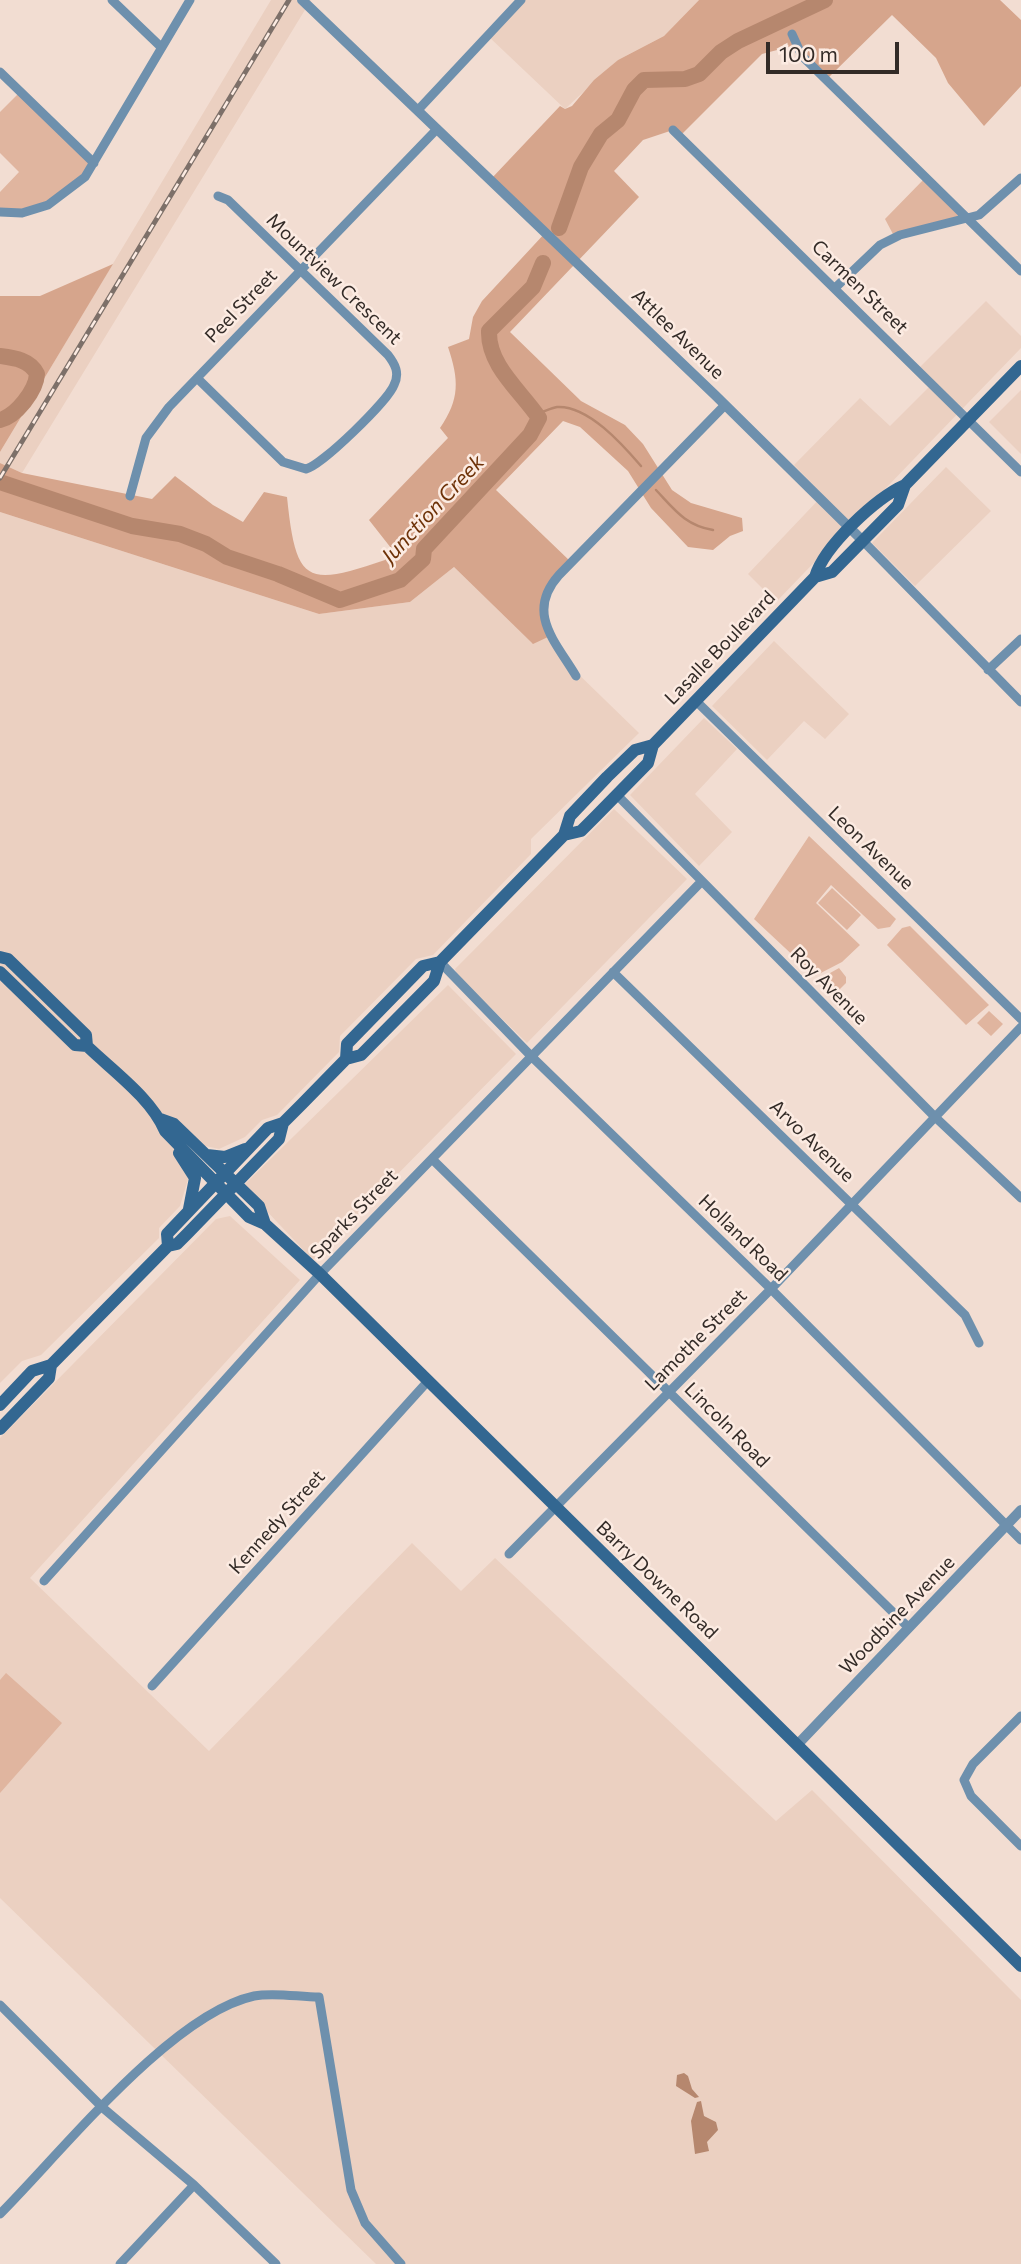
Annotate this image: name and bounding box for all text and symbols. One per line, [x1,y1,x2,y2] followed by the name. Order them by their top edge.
[769,28,902,72] scale bar
[779,41,838,66] text: 100 m
[262,209,406,349] street label: Mountview Crescent
[807,235,913,339] street label: Carmen Street
[200,264,282,348] street label: Peel Street
[627,284,729,384] street label: Attlee Avenue
[376,450,490,568] water label: Junction Creek
[660,586,780,710] street label: Lasalle Boulevard
[823,802,919,894] street label: Leon Avenue
[786,943,872,1029] street label: Roy Avenue
[765,1095,859,1187] street label: Arvo Avenue
[305,1164,403,1264] street label: Sparks Street
[694,1190,792,1286] street label: Holland Road
[640,1284,752,1396] street label: Lamothe Street
[680,1378,774,1472] street label: Lincoln Road
[224,1465,330,1579] street label: Kennedy Street
[592,1516,722,1644] street label: Barry Downe Road
[835,1551,959,1679] street label: Woodbine Avenue

